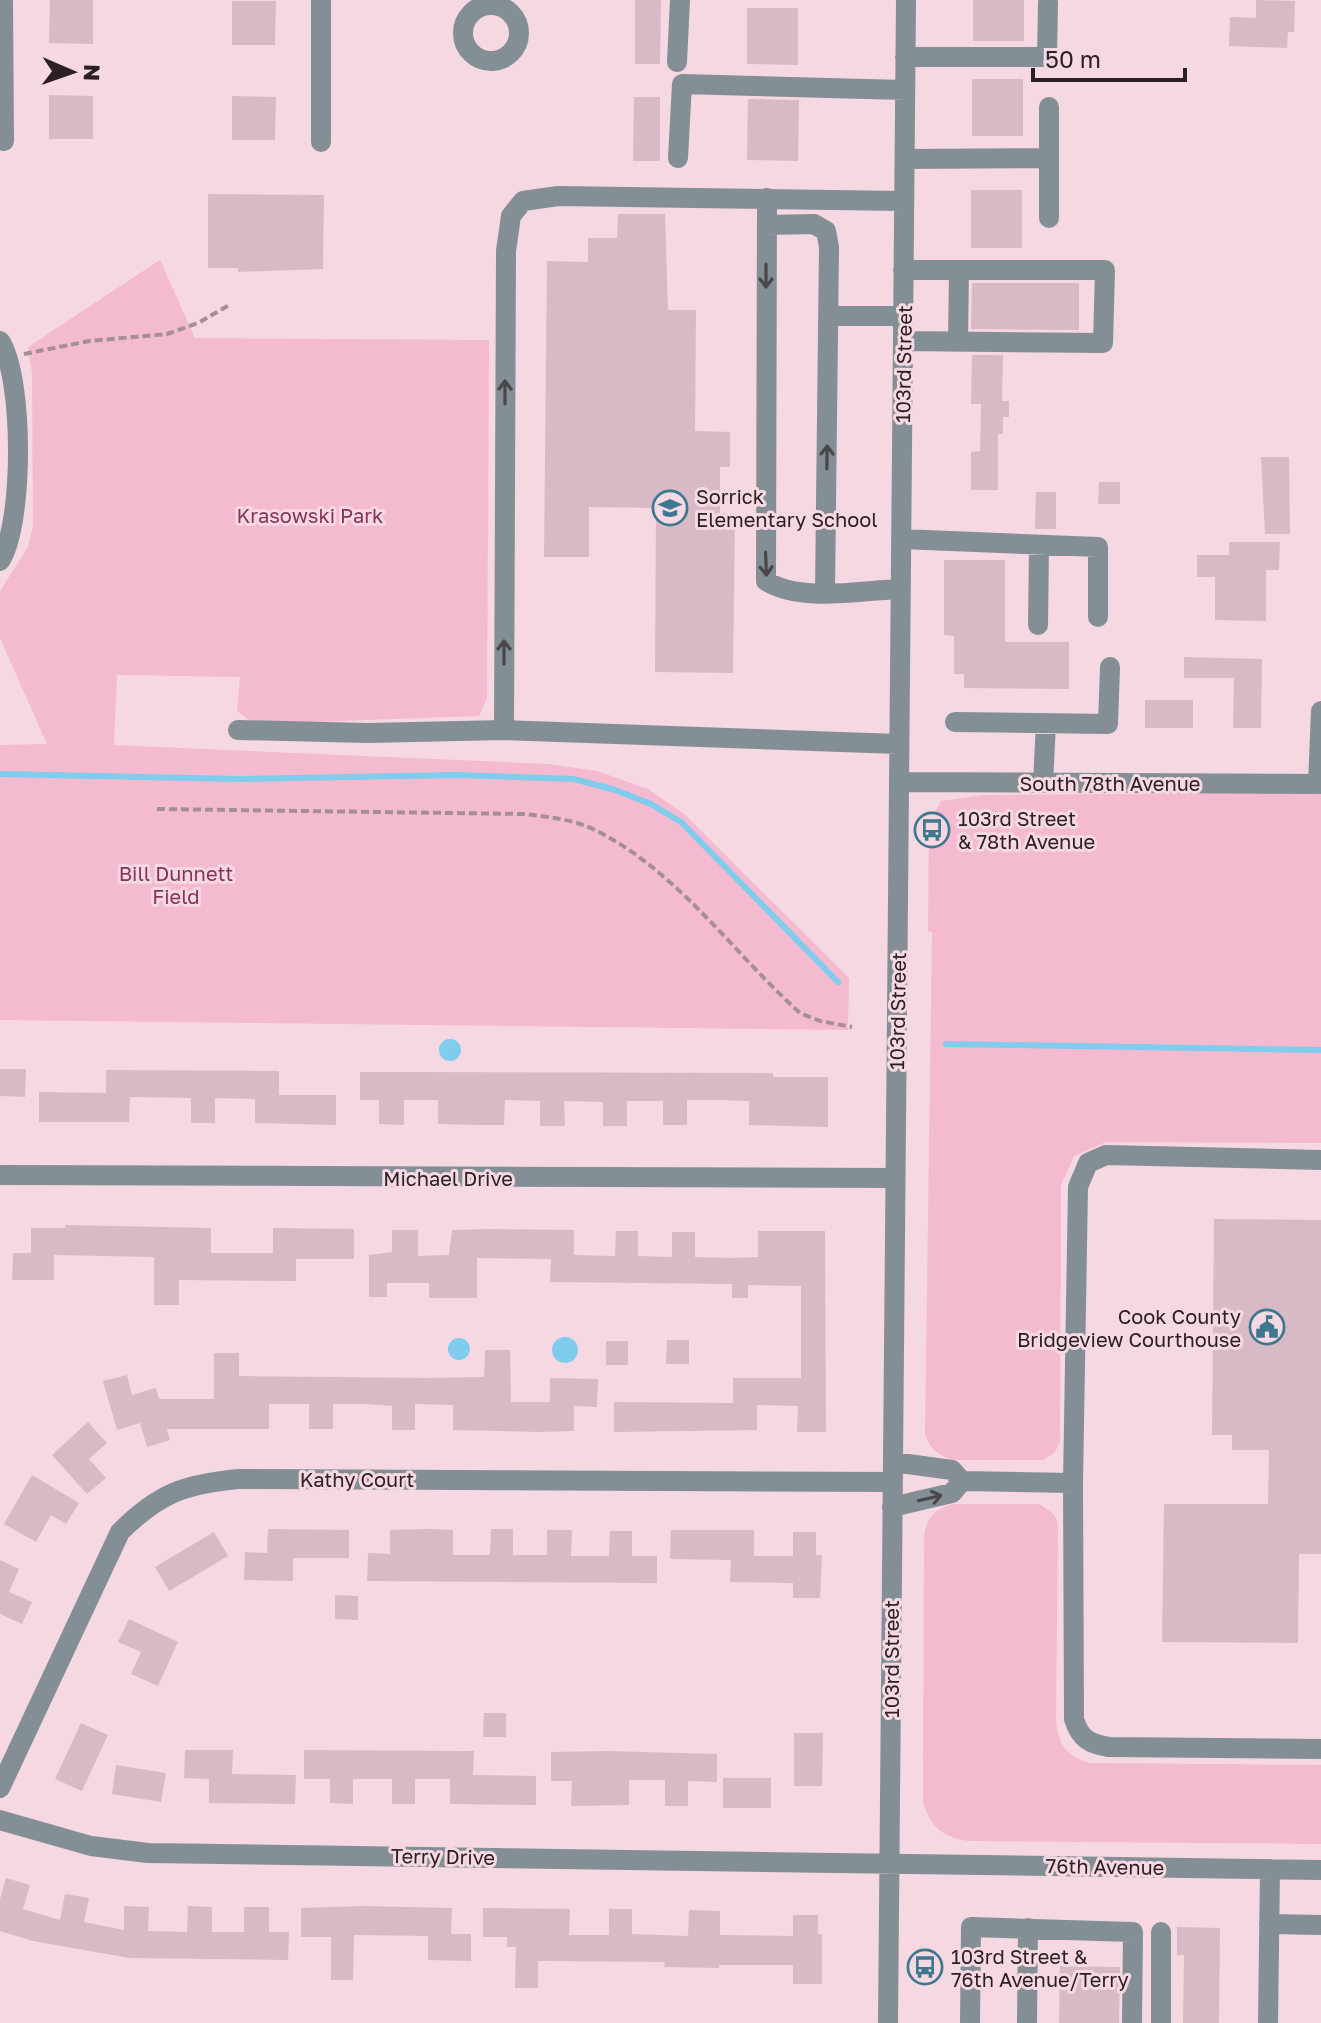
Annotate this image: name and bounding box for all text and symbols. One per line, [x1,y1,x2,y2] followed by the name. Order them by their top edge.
[32,32,112,112] north arrow
[1033,32,1185,82] scale bar
[1045,44,1101,73] text: 50 m
[79,64,106,82] text: N
[759,262,774,289] one-way arrow
[890,305,916,423] street label: 103rd Street
[497,379,513,406] one-way arrow
[819,444,835,471] one-way arrow
[696,484,878,531] place label: Sorrick Elementary School
[651,489,689,527] school or university icon: Sorrick Elementary School
[237,503,383,527] park label: Krasowski Park
[758,550,773,577] one-way arrow
[497,639,512,666] one-way arrow
[1020,771,1200,795] street label: South 78th Avenue
[958,806,1095,853] place label: 103rd Street & 78th Avenue
[913,811,951,849] bus stop icon: 103rd Street & 78th Avenue
[119,861,233,908] park label: Bill Dunnett Field
[884,952,910,1070] street label: 103rd Street
[383,1166,513,1190] street label: Michael Drive
[1017,1304,1241,1351] place label: Cook County Bridgeview Courthouse
[1248,1308,1286,1346] public building icon: Cook County Bridgeview Courthouse
[300,1467,414,1491] street label: Kathy Court
[917,1490,942,1505] one-way arrow
[879,1600,903,1718] street label: 103rd Street
[391,1843,495,1869] street label: Terry Drive
[1045,1853,1165,1879] street label: 76th Avenue
[951,1944,1129,1991] place label: 103rd Street & 76th Avenue/Terry
[906,1948,944,1986] bus stop icon: 103rd Street & 76th Avenue/Terry

